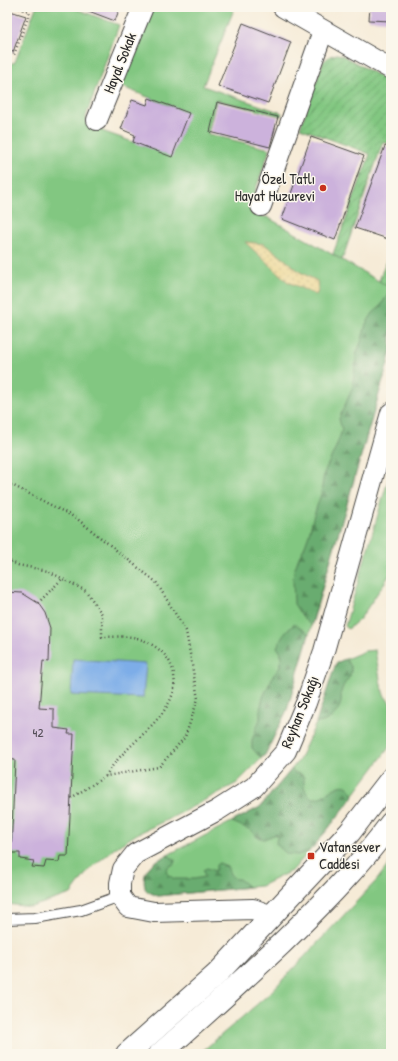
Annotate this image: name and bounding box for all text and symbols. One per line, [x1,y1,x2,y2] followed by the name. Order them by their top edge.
[98,29,141,96] street label: Hayal Sokak
[235,168,315,206] place label: Özel Tatlı Hayat Huzurevi
[318,183,328,193] marker: Özel Tatlı Hayat Huzurevi
[275,672,324,751] street label: Reyhan Sokağı
[33,723,43,741] house number: 42
[319,836,381,874] place label: Vatansever Caddesi
[306,851,316,861] marker: Vatansever Caddesi

